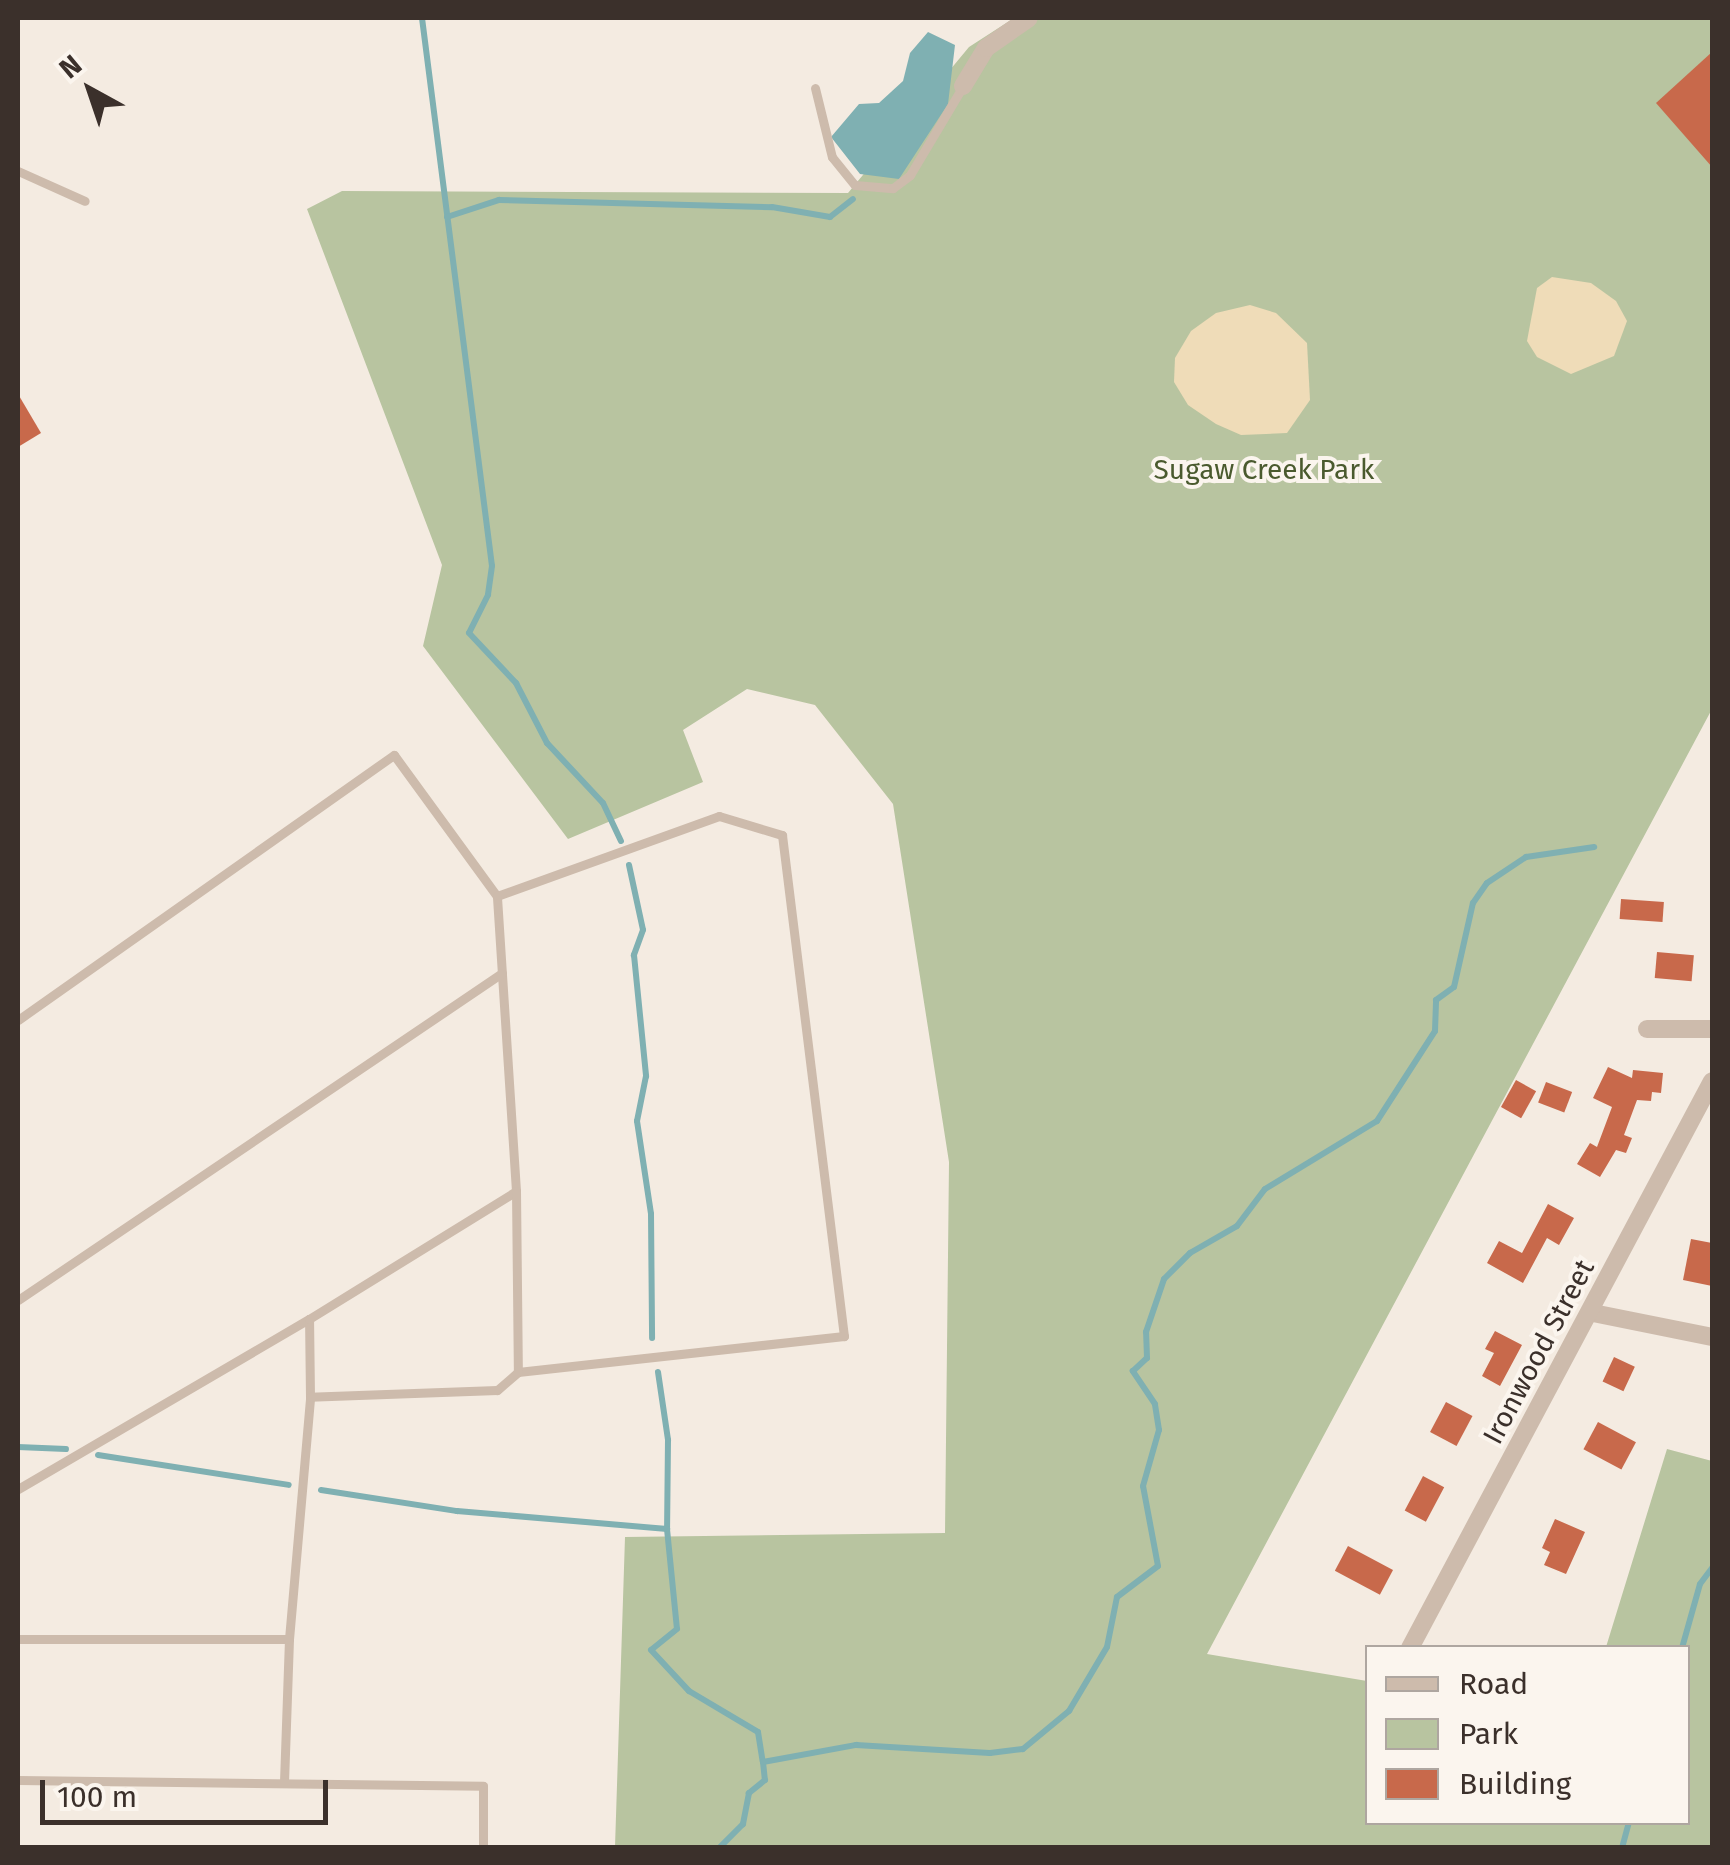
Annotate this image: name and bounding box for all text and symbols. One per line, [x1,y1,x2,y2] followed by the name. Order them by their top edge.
[40,40,140,140] north arrow
[53,48,88,85] text: N
[1154,453,1374,487] park label: Sugaw Creek Park
[1476,1254,1602,1450] street label: Ironwood Street
[1365,1645,1690,1825] legend
[1459,1666,1528,1702] text: Road
[1459,1716,1518,1752] text: Park
[45,1760,332,1822] scale bar
[1459,1766,1571,1802] text: Building
[57,1779,137,1815] text: 100 m

